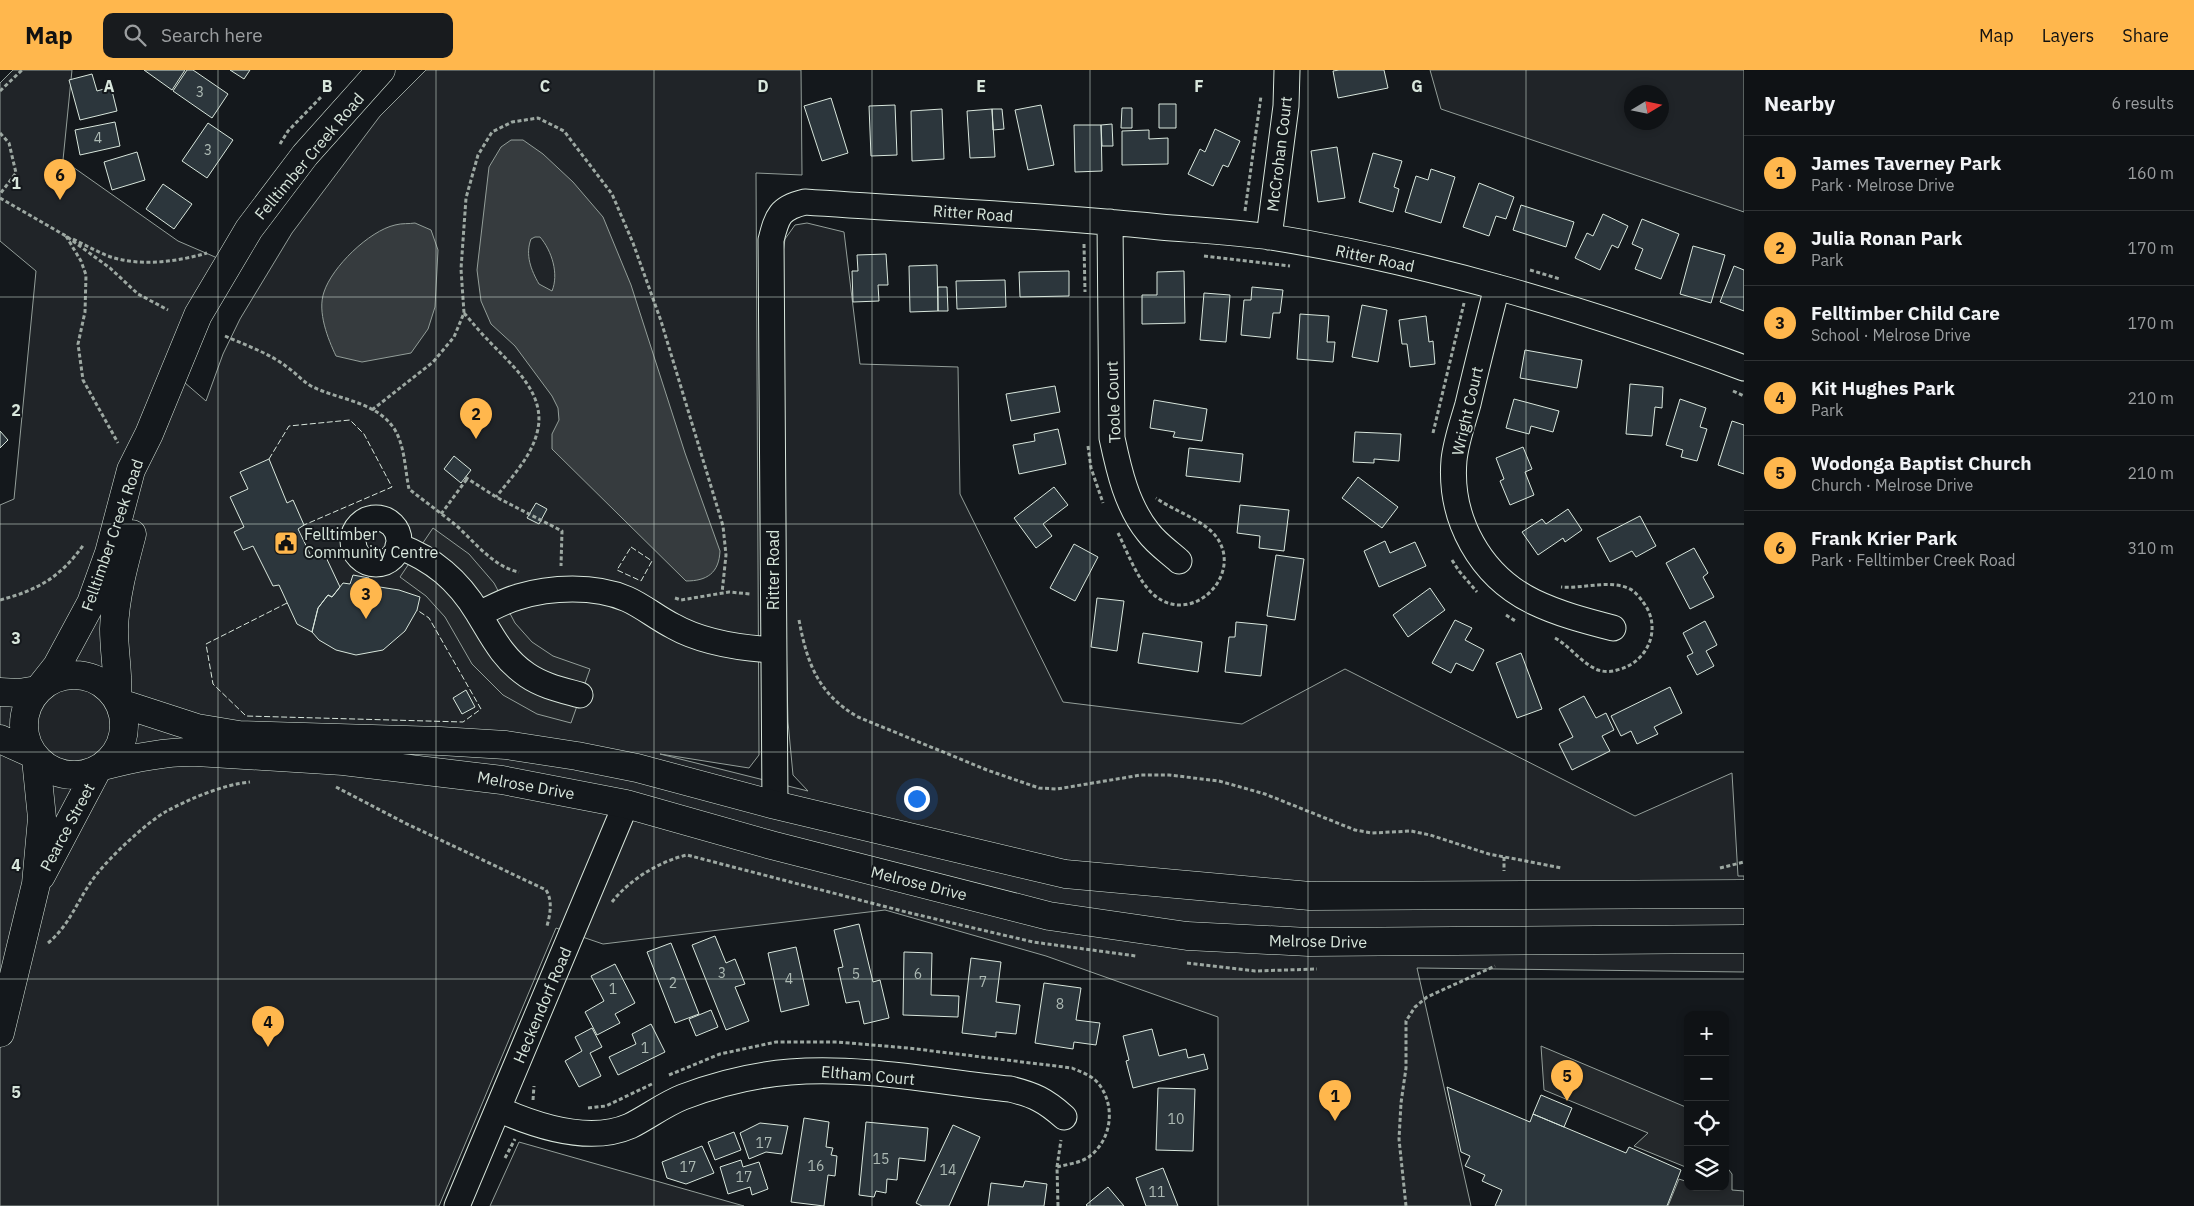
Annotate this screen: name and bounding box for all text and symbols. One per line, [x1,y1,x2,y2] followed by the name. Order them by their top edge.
[103,13,453,58] search box
[25,19,73,51] text: Map
[121,21,149,49] icon: search
[161,23,263,47] text: Search here
[1979,24,2014,47] text: Map
[2042,24,2094,47] text: Layers
[2122,24,2169,47] text: Share
[104,76,115,96] text: A
[322,76,333,96] text: B
[540,76,550,96] text: C
[757,76,769,96] text: D
[976,76,986,96] text: E
[1194,76,1204,96] text: F
[1411,76,1423,96] text: G
[196,83,204,101] house number: 3
[1624,85,1669,130] north arrow
[250,88,368,224] street label: Felltimber Creek Road
[1764,89,1835,117] text: Nearby
[2111,93,2174,113] text: 6 results
[1262,95,1296,213] street label: McCrohan Court
[94,129,102,147] house number: 4
[204,141,212,159] house number: 3
[1811,151,2001,175] text: James Taverney Park
[44,159,76,200] pin: 6
[1775,163,1785,183] text: 1
[2127,163,2174,183] text: 160 m
[11,173,21,193] text: 1
[1811,175,1955,195] text: Park · Melrose Drive
[932,200,1014,226] street label: Ritter Road
[1811,226,1962,250] text: Julia Ronan Park
[1775,238,1785,258] text: 2
[2127,238,2174,258] text: 170 m
[1334,240,1416,276] street label: Ritter Road
[1811,250,1843,270] text: Park
[1811,301,2000,325] text: Felltimber Child Care
[1775,313,1785,333] text: 3
[2127,313,2174,333] text: 170 m
[1811,325,1971,345] text: School · Melrose Drive
[1102,360,1124,444] street label: Toole Court
[1447,365,1487,457] street label: Wright Court
[1811,376,1955,400] text: Kit Hughes Park
[1775,388,1785,408] text: 4
[2127,388,2174,408] text: 210 m
[460,398,492,439] pin: 2
[11,400,21,420] text: 2
[1811,400,1843,420] text: Park
[1811,451,2032,475] text: Wodonga Baptist Church
[77,456,147,614] street label: Felltimber Creek Road
[1775,463,1785,483] text: 5
[2127,463,2174,483] text: 210 m
[1811,475,1973,495] text: Church · Melrose Drive
[304,524,439,562] place label: Felltimber Community Centre
[1811,526,1957,550] text: Frank Krier Park
[273,530,299,556] public building icon: Felltimber Community Centre
[763,530,783,610] street label: Ritter Road
[1775,538,1785,558] text: 6
[2127,538,2174,558] text: 310 m
[1811,550,2016,570] text: Park · Felltimber Creek Road
[350,578,382,619] pin: 3
[11,628,21,648] text: 3
[476,767,576,803] street label: Melrose Drive
[35,780,99,874] street label: Pearce Street
[904,786,930,812] your location
[11,855,21,875] text: 4
[869,861,969,905] street label: Melrose Drive
[1269,930,1368,952] street label: Melrose Drive
[509,944,575,1066] street label: Heckendorf Road
[718,964,726,982] house number: 3
[852,965,860,983] house number: 5
[914,965,922,983] house number: 6
[785,970,793,988] house number: 4
[979,973,987,991] house number: 7
[669,974,677,992] house number: 2
[609,980,617,998] house number: 1
[1056,995,1064,1013] house number: 8
[252,1006,284,1047] pin: 4
[1684,1011,1729,1191] map controls
[1684,1011,1729,1056] button: +
[641,1039,649,1057] house number: 1
[1684,1056,1729,1101] button: −
[1551,1060,1583,1101] pin: 5
[820,1061,916,1089] street label: Eltham Court
[1319,1080,1351,1121] pin: 1
[11,1082,21,1102] text: 5
[1684,1101,1729,1146] button: locate
[1168,1110,1184,1128] house number: 10
[756,1134,772,1152] house number: 17
[1684,1146,1729,1191] button: layers
[873,1150,889,1168] house number: 15
[808,1157,824,1175] house number: 16
[680,1158,696,1176] house number: 17
[940,1161,956,1179] house number: 14
[736,1168,752,1186] house number: 17
[1149,1183,1165,1201] house number: 11

